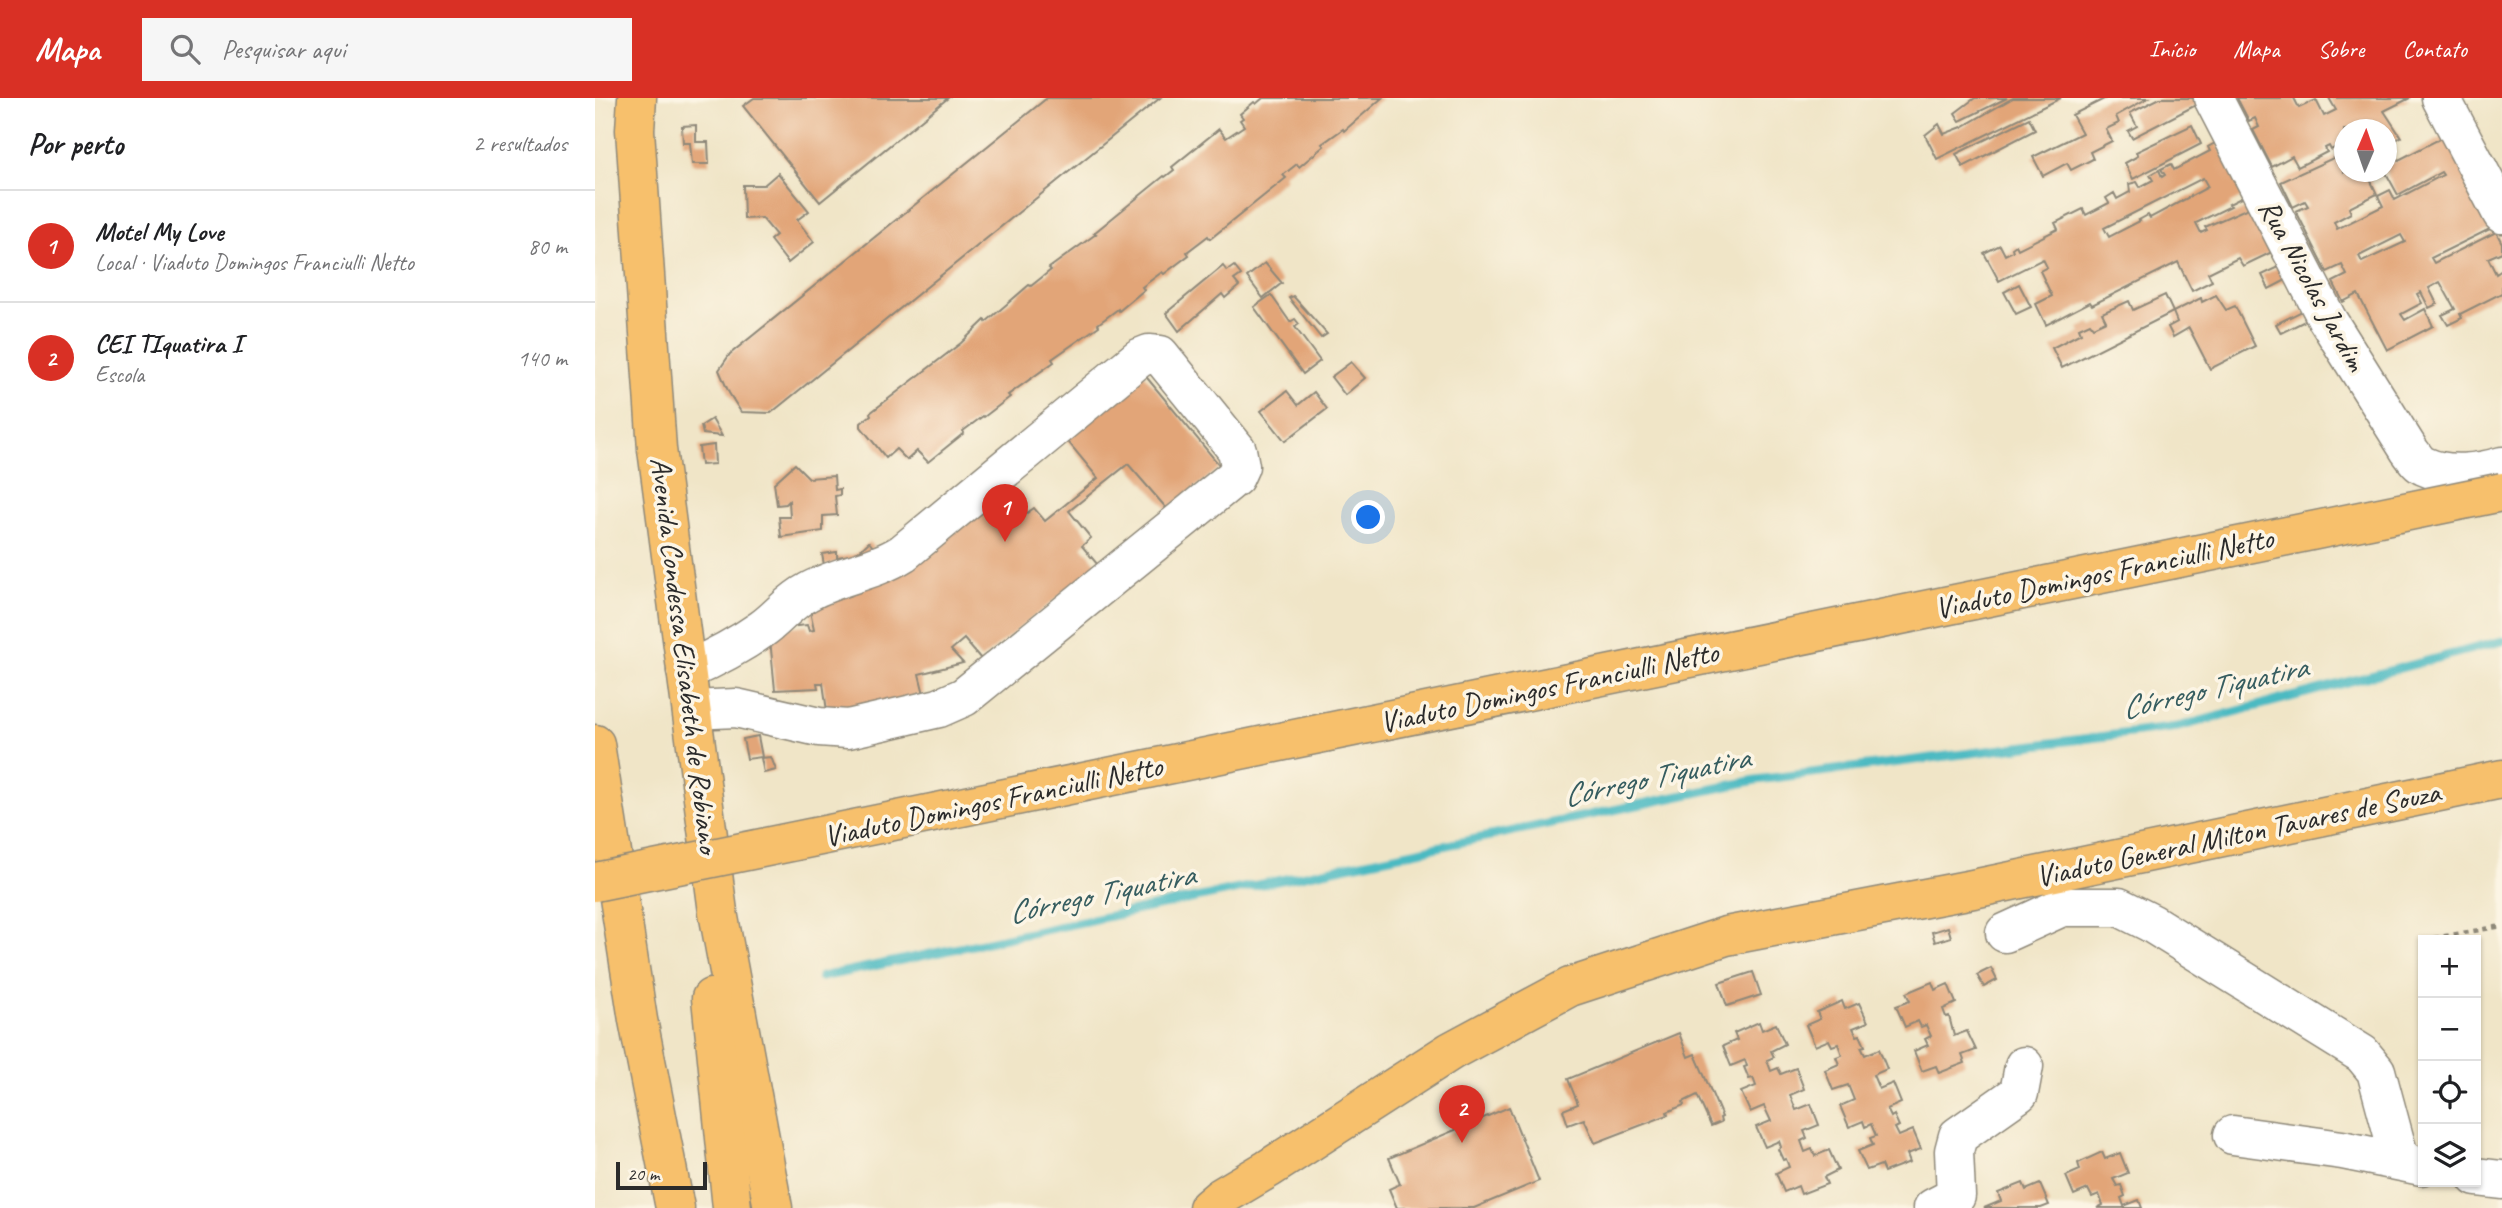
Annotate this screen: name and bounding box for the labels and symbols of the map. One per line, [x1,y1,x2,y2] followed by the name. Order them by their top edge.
[2334,119,2397,182] north arrow
[2250,192,2376,379] street label: Rua Nicolas Jardim
[642,455,729,858] street label: Avenida Condessa Elisabeth de Robiano
[982,484,1028,542] pin: 1
[1351,500,1385,534] your location
[1932,518,2278,627] street label: Viaduto Domingos Franciulli Netto
[1377,632,1723,741] street label: Viaduto Domingos Franciulli Netto
[2117,646,2314,729] water label: Córrego Tiquatira
[1559,736,1756,816] water label: Córrego Tiquatira
[821,746,1167,855] street label: Viaduto Domingos Franciulli Netto
[2033,772,2445,895] street label: Viaduto General Milton Tavares de Souza
[1004,853,1201,933] water label: Córrego Tiquatira
[1439,1085,1485,1143] pin: 2
[616,1159,707,1191] scale bar

